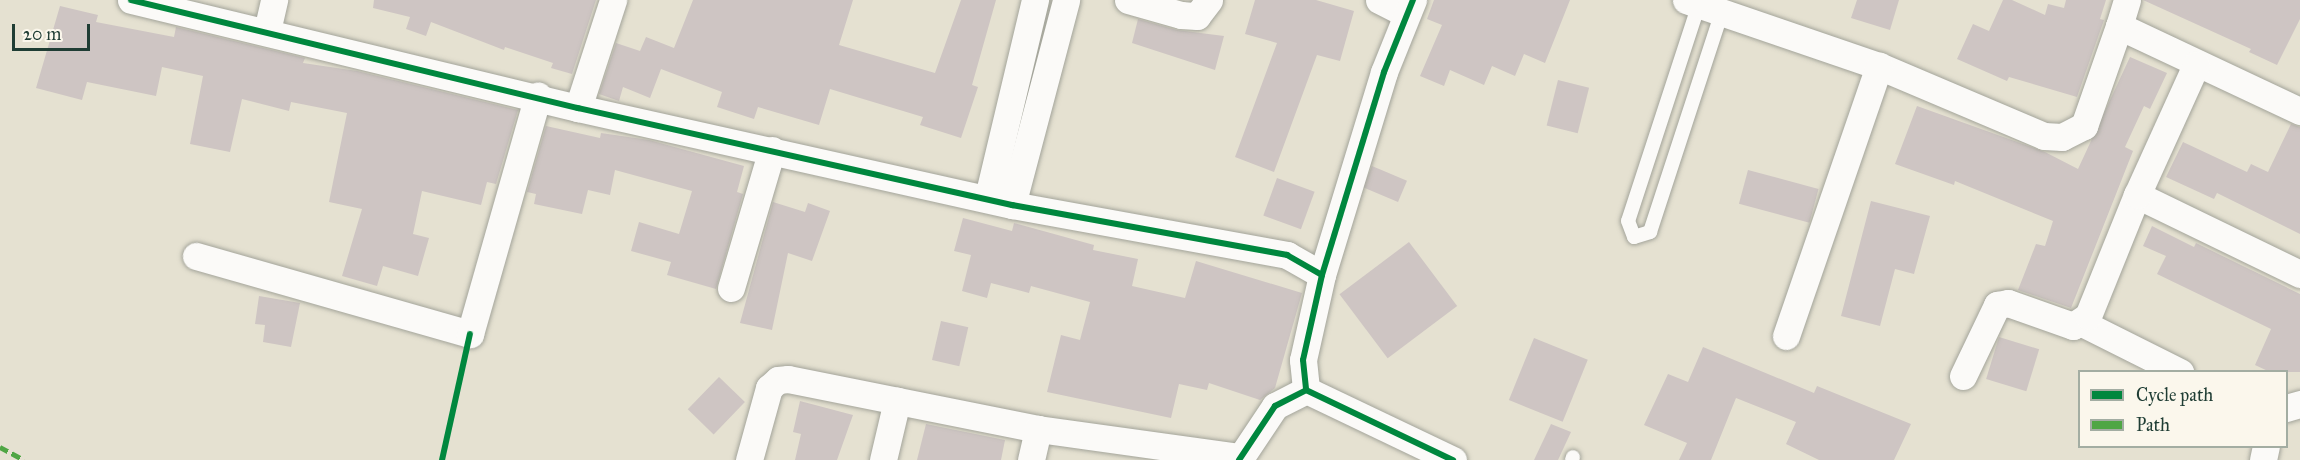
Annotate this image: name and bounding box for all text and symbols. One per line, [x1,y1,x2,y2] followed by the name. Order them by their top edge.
[15,12,93,50] scale bar
[23,23,61,45] text: 20 m
[2078,370,2288,448] legend
[2136,384,2213,406] text: Cycle path
[2136,414,2170,436] text: Path

